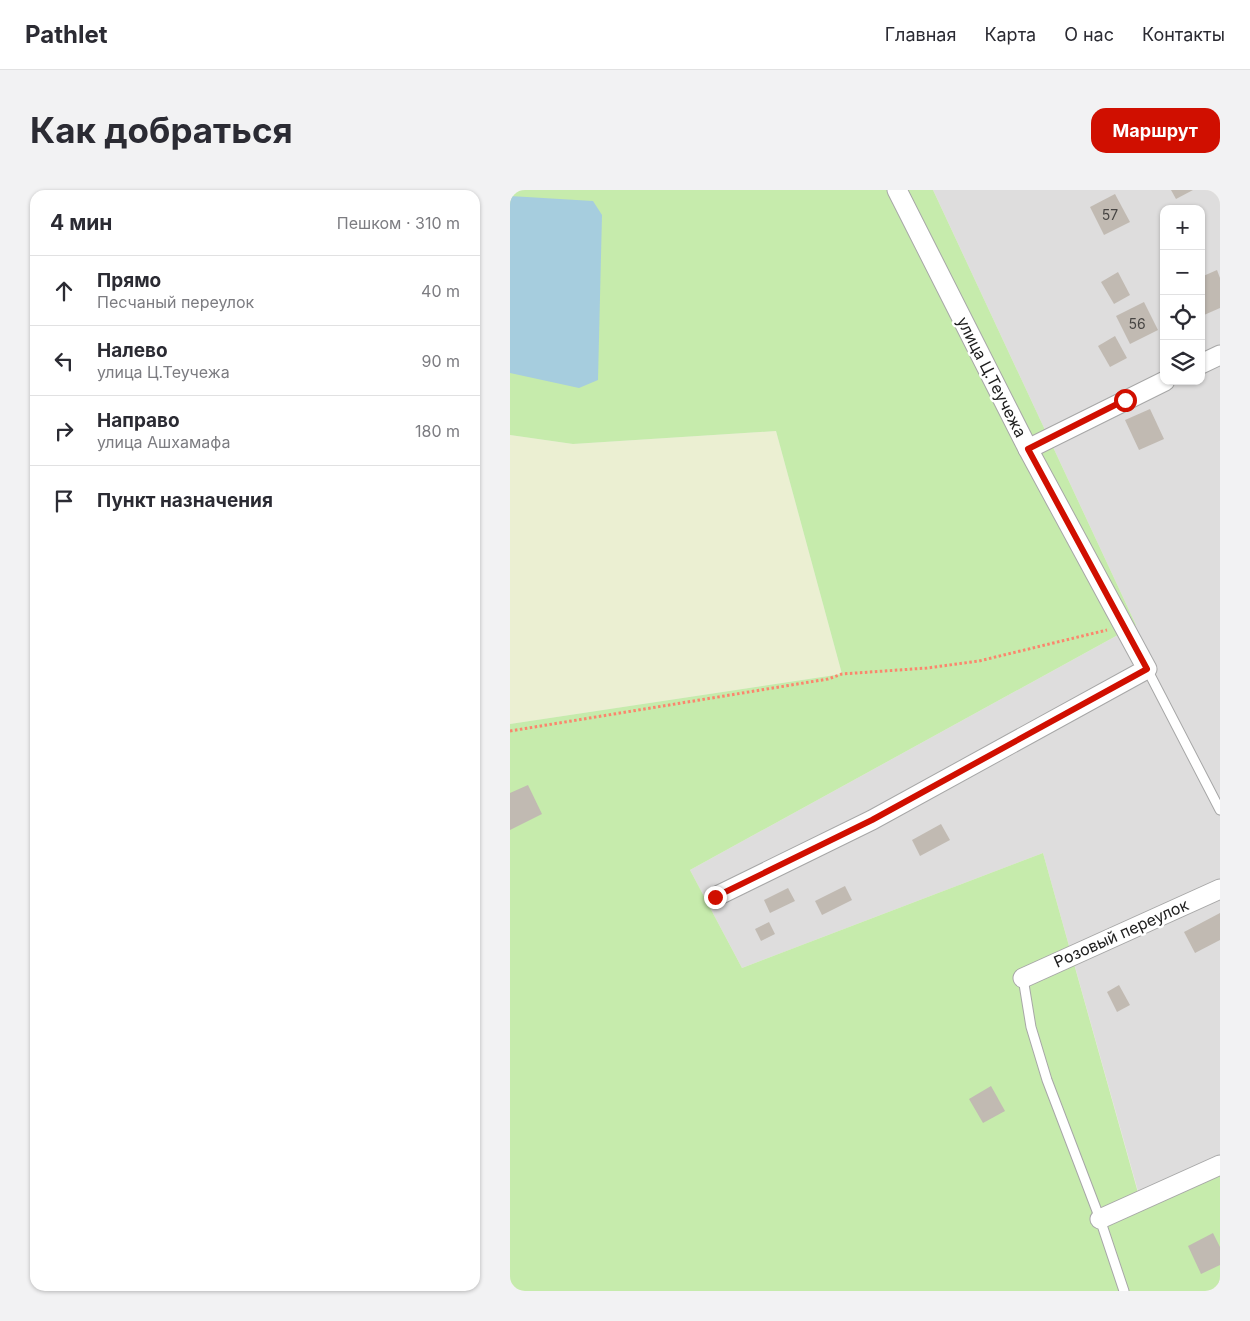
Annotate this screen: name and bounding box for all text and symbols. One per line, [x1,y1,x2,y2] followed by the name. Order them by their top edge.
[25,20,108,49] text: Pathlet
[885,24,956,45] text: Главная
[984,24,1036,45] text: Карта
[1064,24,1114,45] text: О нас
[1142,24,1225,45] text: Контакты
[1091,108,1220,153] button: Маршрут
[30,109,293,151] text: Как добраться
[1160,205,1205,385] map controls
[1160,205,1205,250] button: +
[1102,206,1118,223] house number: 57
[50,210,112,235] text: 4 мин
[337,213,460,233] text: Пешком · 310 m
[1160,250,1205,295] button: −
[97,269,161,292] text: Прямо
[50,277,78,305] icon: ahead
[421,281,460,301] text: 40 m
[97,292,254,312] text: Песчаный переулок
[1160,295,1205,340] button: locate
[953,313,1031,441] street label: улица Ц.Теучежа
[1128,315,1146,332] house number: 56
[97,339,168,362] text: Налево
[1160,340,1205,385] button: layers
[50,347,78,375] icon: left
[421,351,460,371] text: 90 m
[97,362,230,382] text: улица Ц.Теучежа
[1114,389,1137,412] route start
[97,409,180,432] text: Направо
[50,417,78,445] icon: right
[415,421,460,441] text: 180 m
[97,432,230,452] text: улица Ашхамафа
[50,487,78,515] icon: arrive
[97,489,273,512] text: Пункт назначения
[704,886,727,909] route end
[1051,894,1192,972] street label: Розовый переулок

